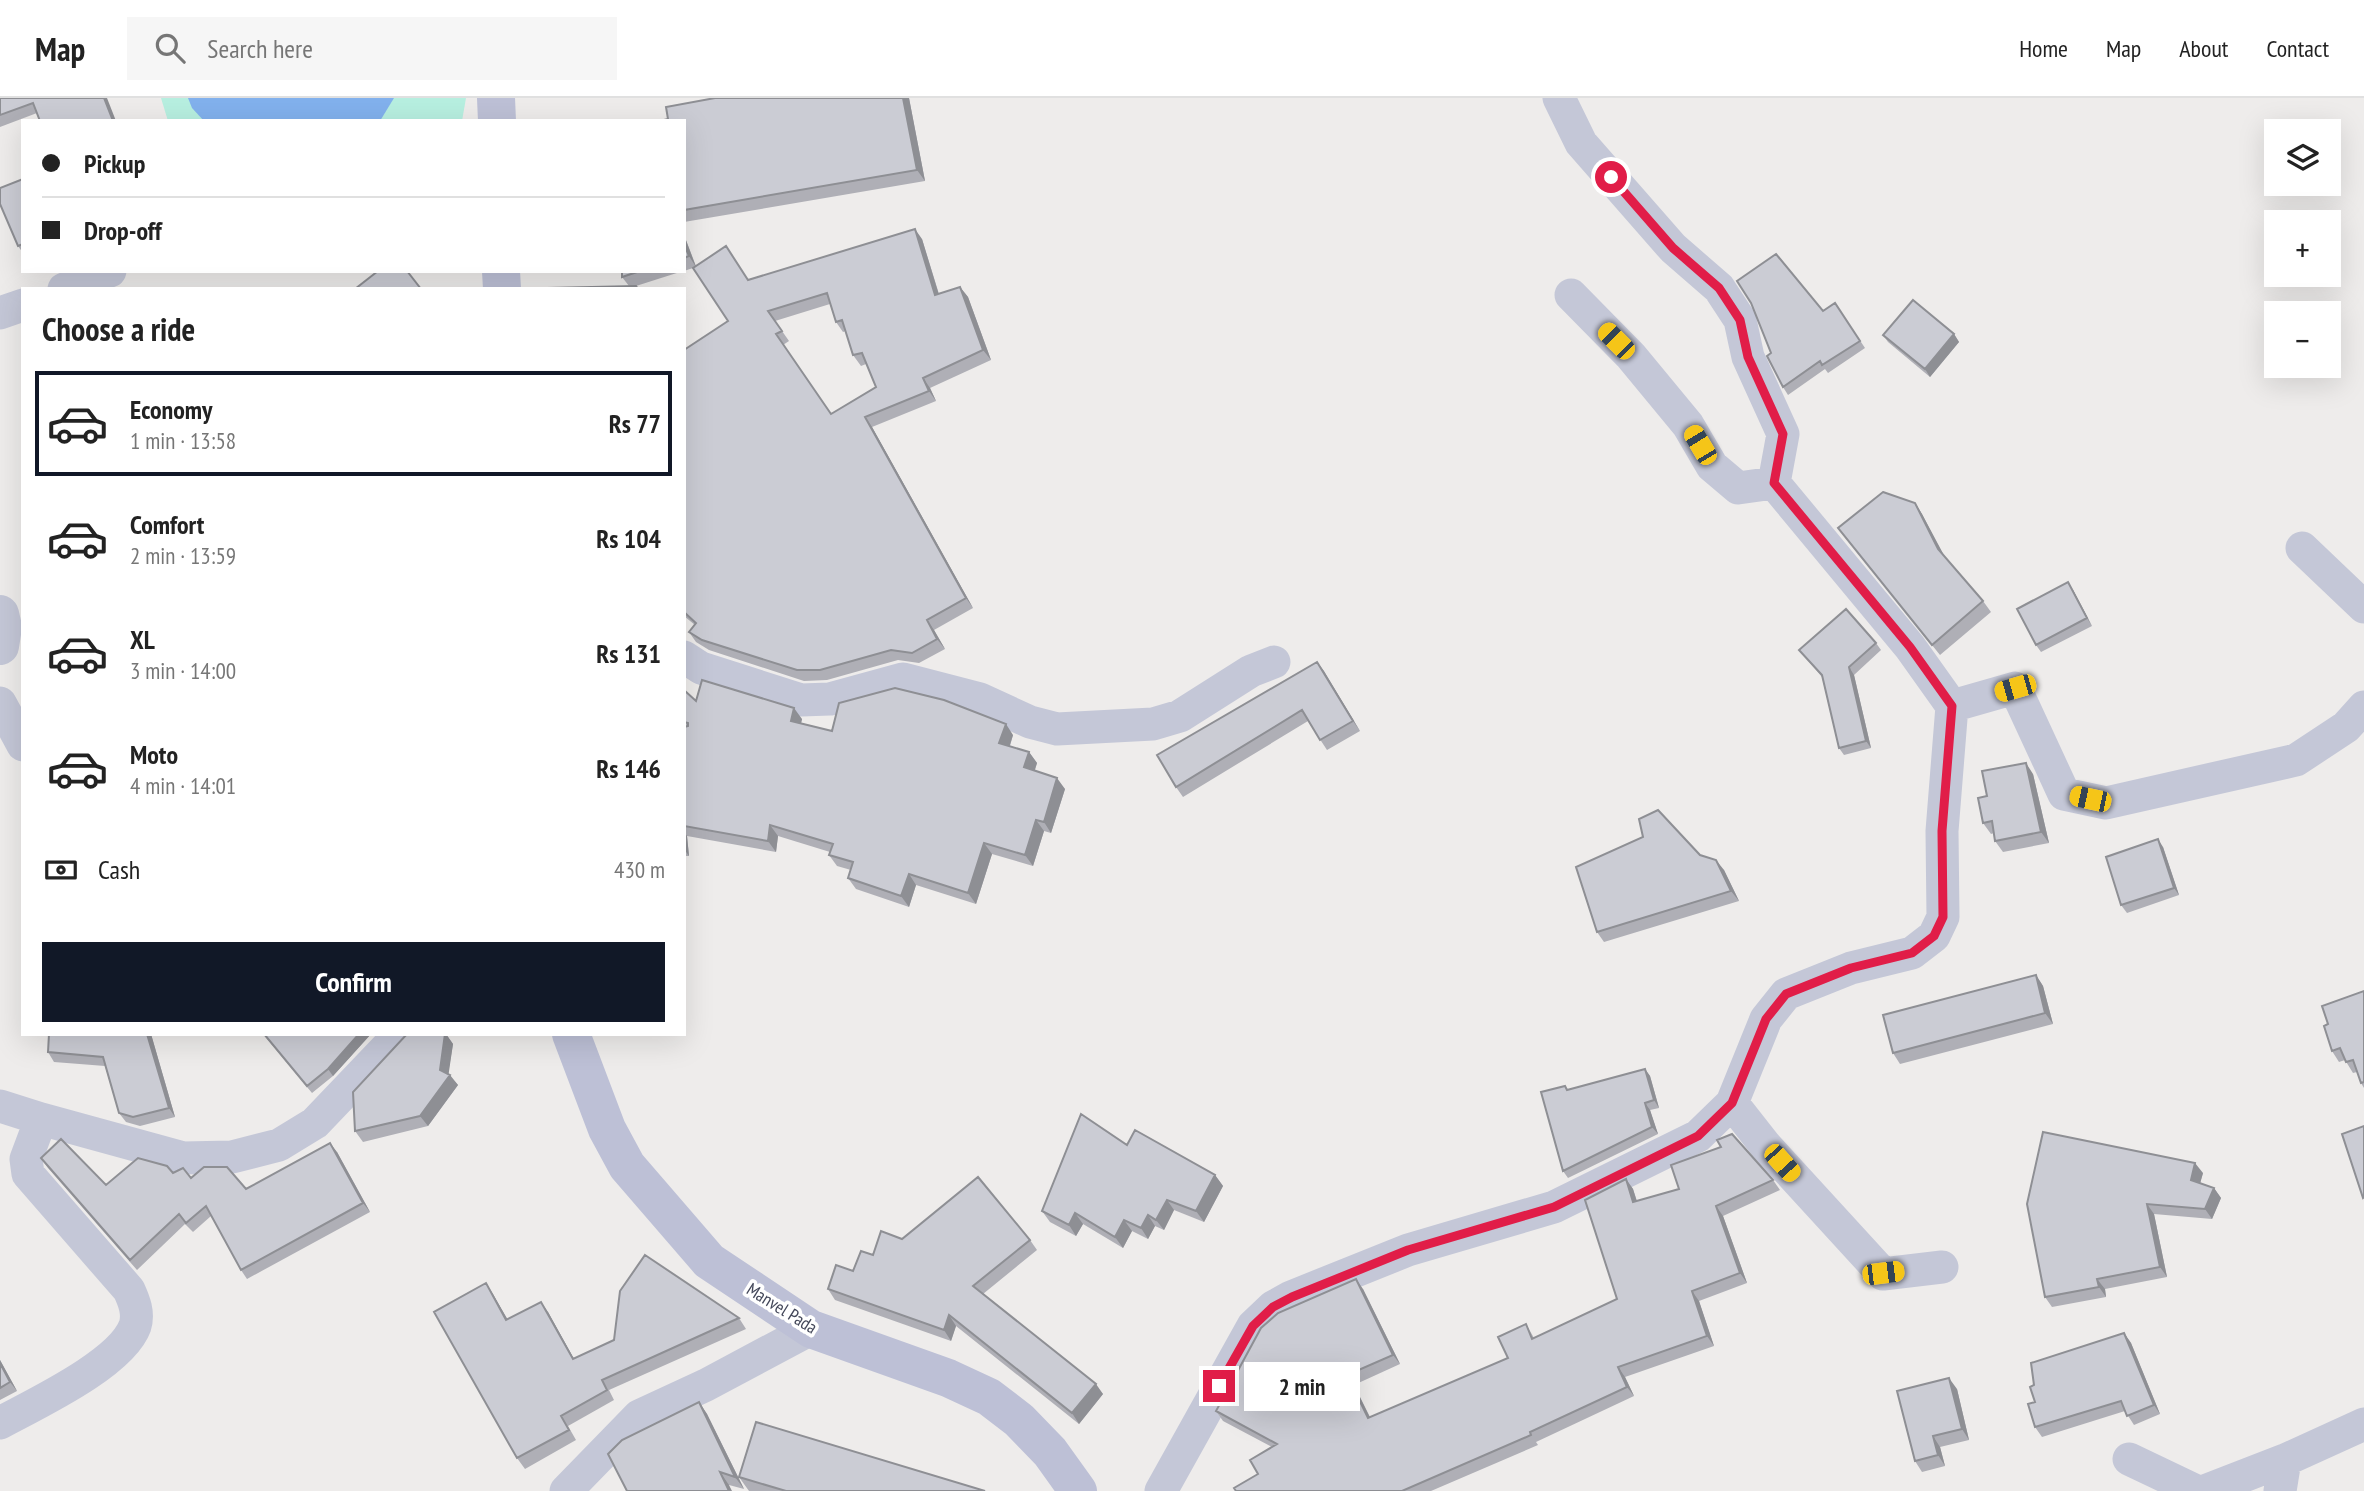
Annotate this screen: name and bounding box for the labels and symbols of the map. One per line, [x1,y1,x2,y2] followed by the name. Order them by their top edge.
[1595,161,1627,193] route start
[1594,319,1639,363] car
[1681,422,1720,468] car
[1992,672,2039,704] car
[2068,784,2113,814] car
[1761,1140,1804,1186] car
[1861,1260,1906,1286] car
[742,1277,822,1339] street label: Manvel Pada
[1244,1362,1359,1410] callout: 2 min
[1203,1370,1235,1402] route end

